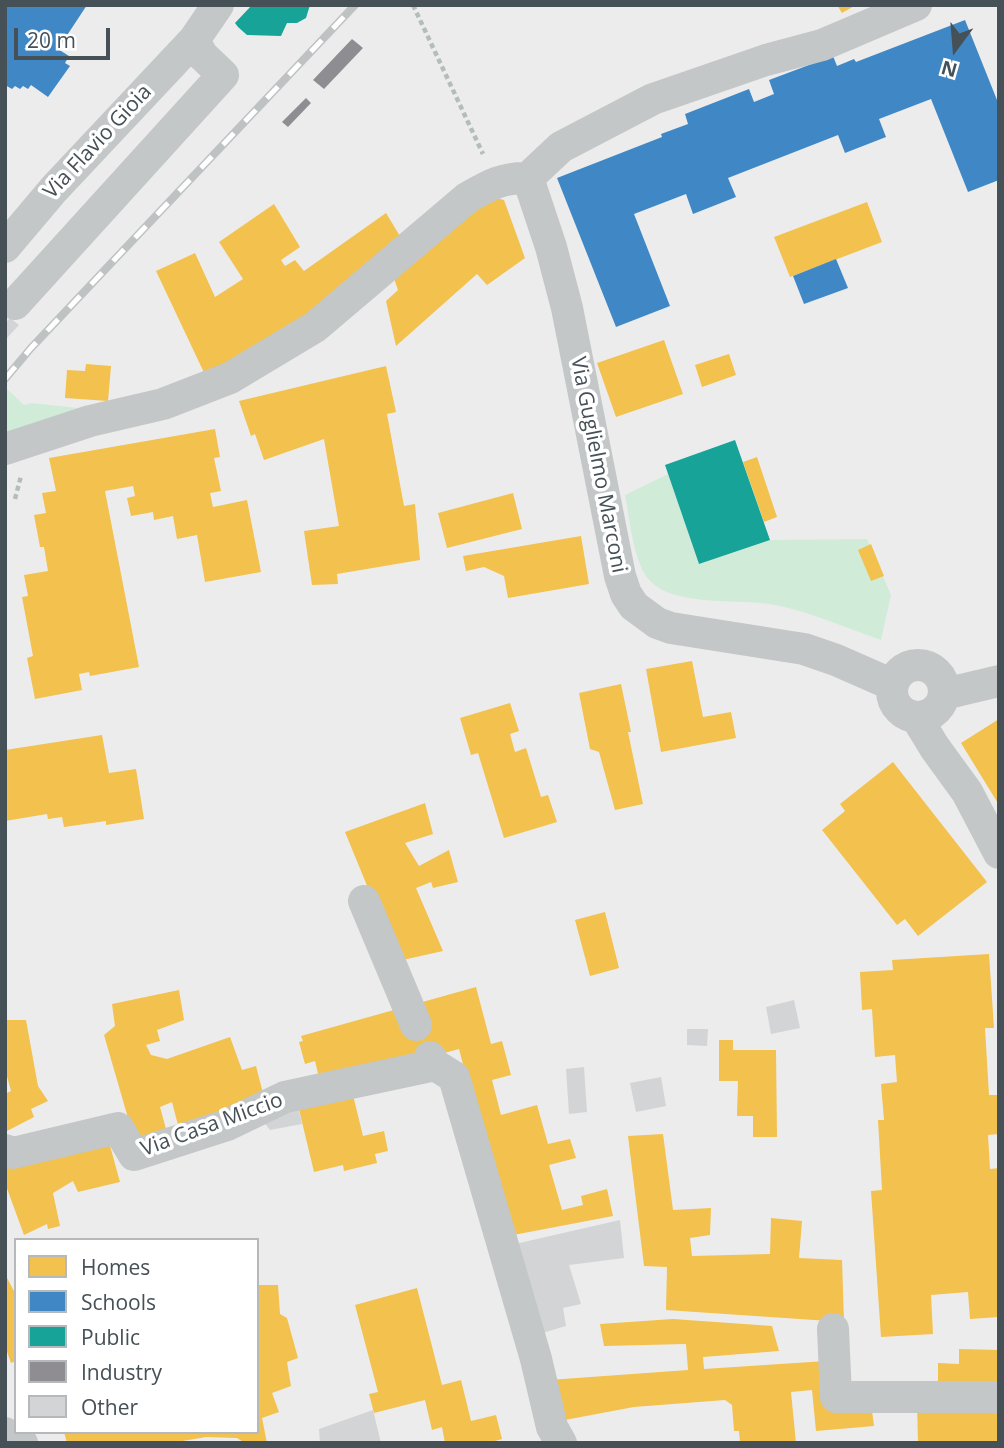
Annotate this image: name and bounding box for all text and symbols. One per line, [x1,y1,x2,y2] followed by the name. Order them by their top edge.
[18,14,114,58] scale bar
[920,14,990,84] north arrow
[27,26,76,54] text: 20 m
[938,55,960,84] text: N
[39,80,157,204] street label: Via Flavio Gioia
[565,355,631,575] street label: Via Guglielmo Marconi
[138,1088,286,1162] street label: Via Casa Miccio
[14,1238,259,1434] legend
[81,1253,150,1281] text: Homes
[81,1288,156,1316] text: Schools
[81,1323,140,1351] text: Public
[81,1358,162,1386] text: Industry
[81,1393,138,1421] text: Other

